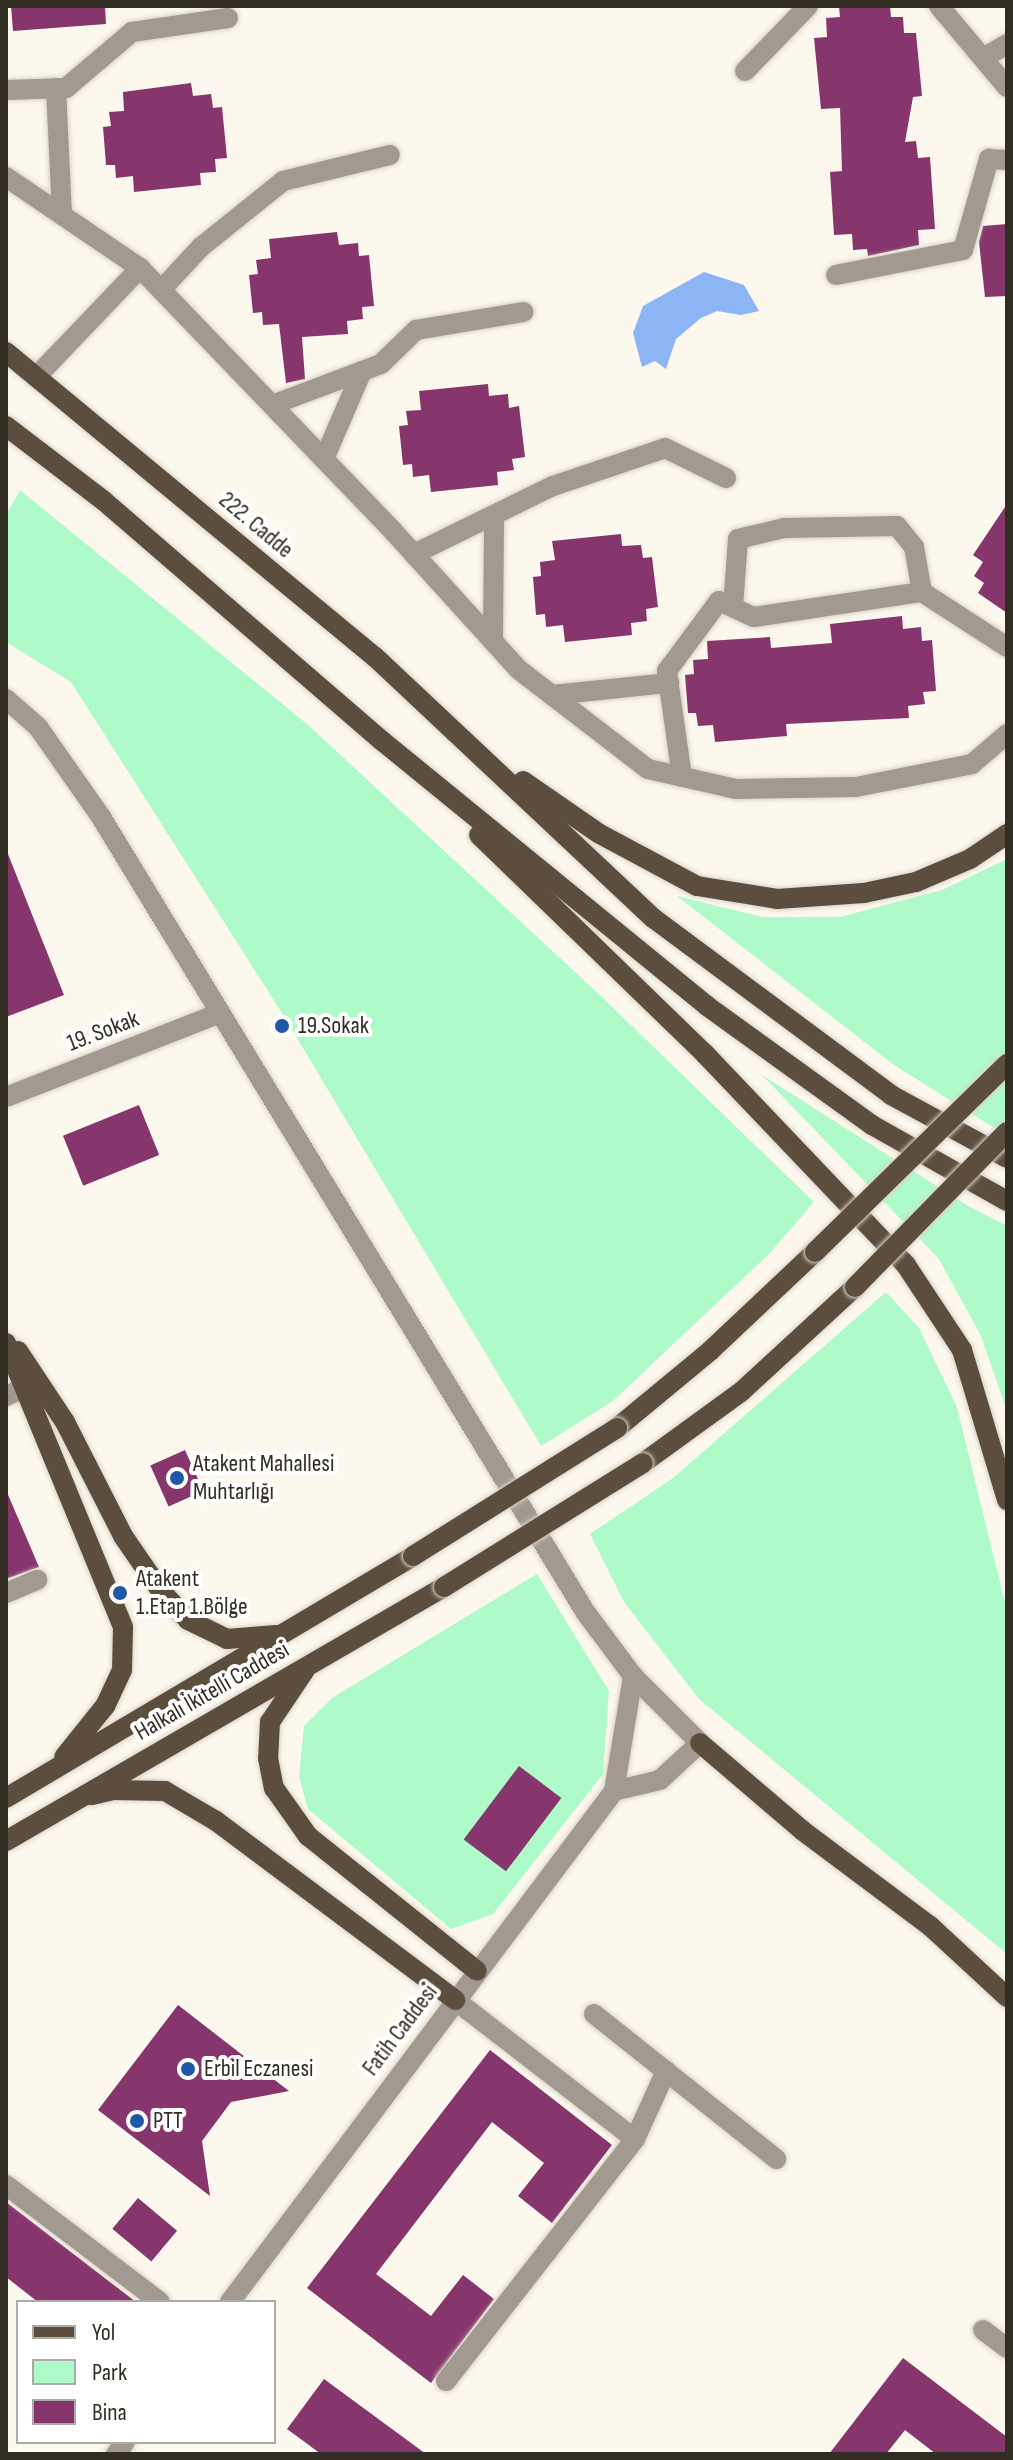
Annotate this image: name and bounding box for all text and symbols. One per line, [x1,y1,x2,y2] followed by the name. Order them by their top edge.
[213,486,299,564] street label: 222. Cadde
[63,1004,143,1058] street label: 19. Sokak
[298,1012,369,1040] place label: 19.Sokak
[273,1017,291,1035] marker: 19.Sokak
[193,1450,334,1506] place label: Atakent Mahallesi Muhtarlığı
[168,1469,186,1487] marker: Atakent Mahallesi Muhtarlığı
[136,1565,248,1621] place label: Atakent 1.Etap 1.Bölge
[111,1584,129,1602] marker: Atakent 1.Etap 1.Bölge
[130,1635,294,1747] street label: Halkalı İkitelli Caddesi
[356,1979,444,2081] street label: Fatih Caddesi
[204,2055,314,2083] place label: Erbil Eczanesi
[179,2060,197,2078] marker: Erbil Eczanesi
[153,2107,183,2135] place label: PTT
[128,2112,146,2130] marker: PTT
[16,2300,276,2444] legend
[92,2318,115,2347] text: Yol
[92,2358,127,2387] text: Park
[92,2398,127,2427] text: Bina

